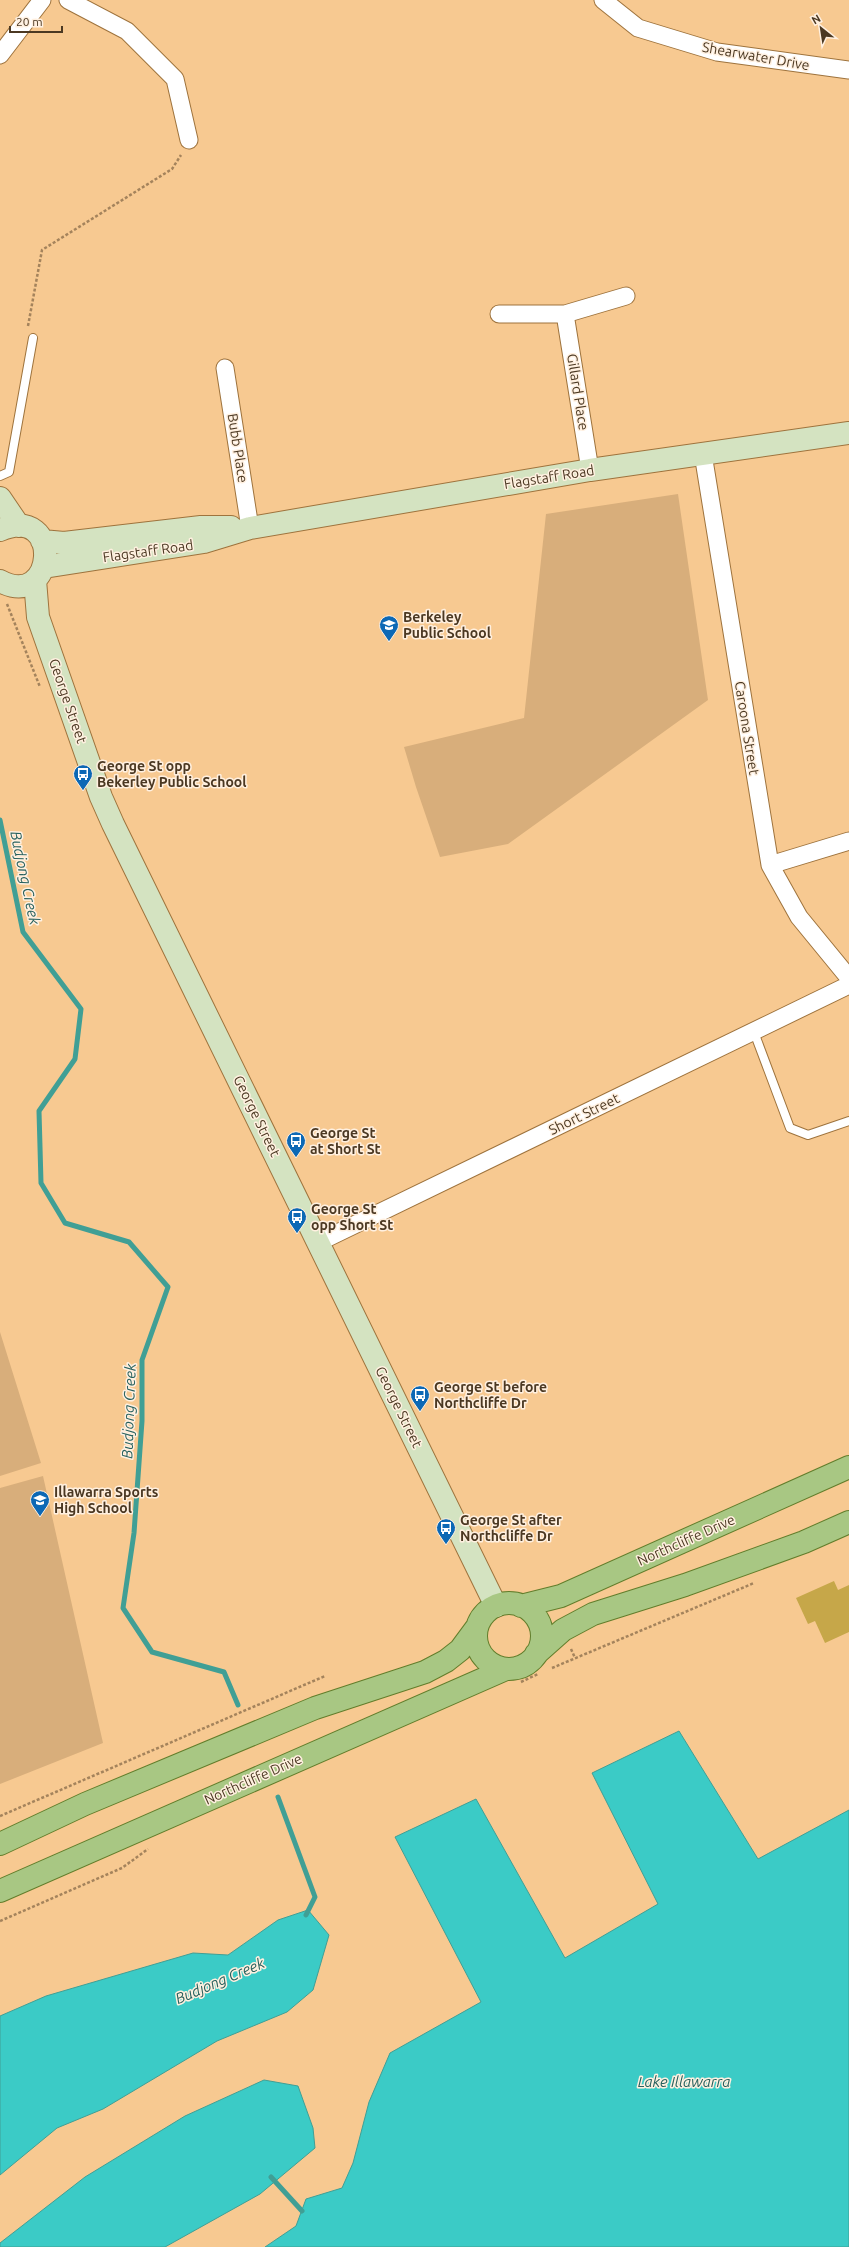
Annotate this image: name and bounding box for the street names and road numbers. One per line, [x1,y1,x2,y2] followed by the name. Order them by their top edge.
[701,39,811,73] street label: Shearwater Drive
[564,353,592,431] street label: Gillard Place
[225,412,251,484] street label: Bubb Place
[503,462,595,492] street label: Flagstaff Road
[102,537,194,565] street label: Flagstaff Road
[46,657,90,746] street label: George Street
[732,680,762,777] street label: Caroona Street
[230,1073,284,1160] street label: George Street
[546,1090,622,1138] street label: Short Street
[372,1364,426,1451] street label: George Street
[635,1511,737,1569] street label: Northcliffe Drive
[202,1750,304,1808] street label: Northcliffe Drive

